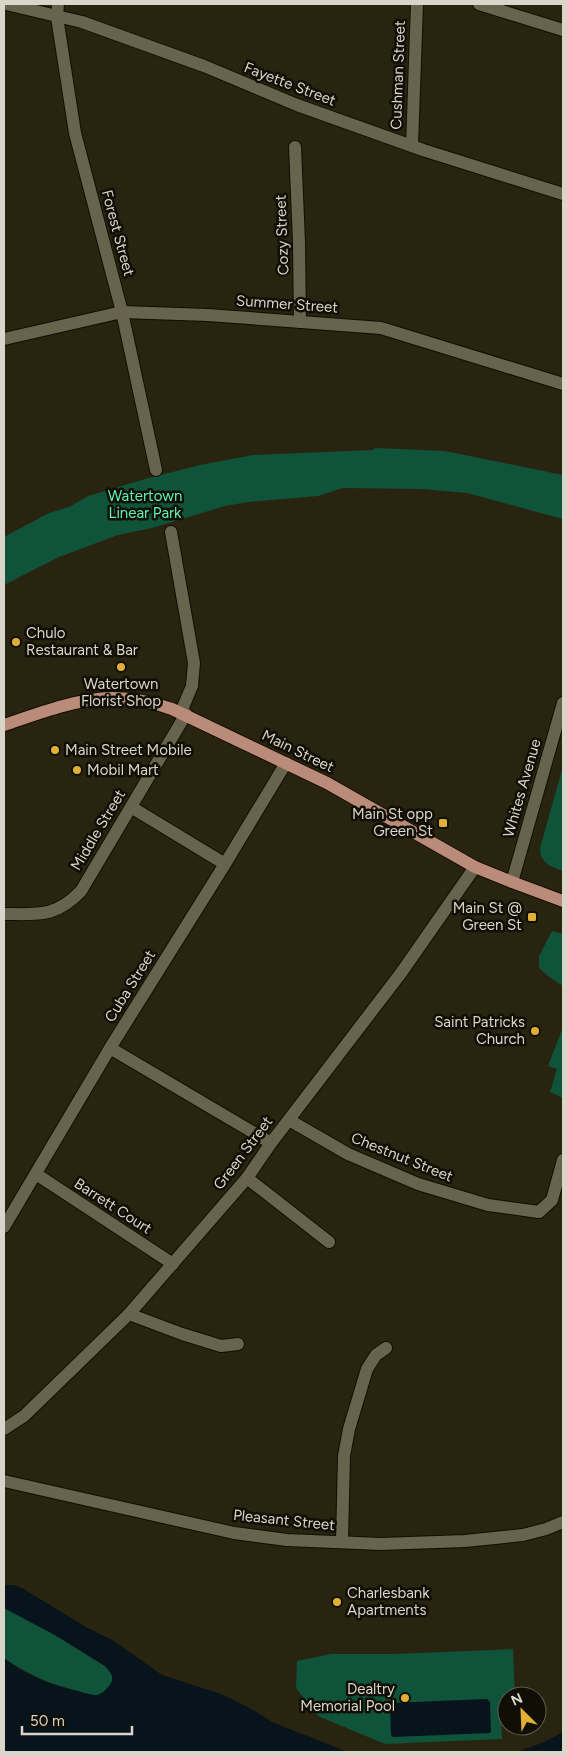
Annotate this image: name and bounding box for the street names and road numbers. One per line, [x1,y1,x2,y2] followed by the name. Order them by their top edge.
[387,20,409,130] street label: Cushman Street
[242,58,339,110] street label: Fayette Street
[98,188,138,278] street label: Forest Street
[272,194,292,276] street label: Cozy Street
[235,291,339,317] street label: Summer Street
[259,726,337,776] street label: Main Street
[499,737,545,839] street label: Whites Avenue
[67,786,129,874] street label: Middle Street
[101,946,159,1025] street label: Cuba Street
[210,1113,277,1193] street label: Green Street
[348,1128,456,1186] street label: Chestnut Street
[71,1174,155,1238] street label: Barrett Court
[232,1506,336,1534] street label: Pleasant Street

